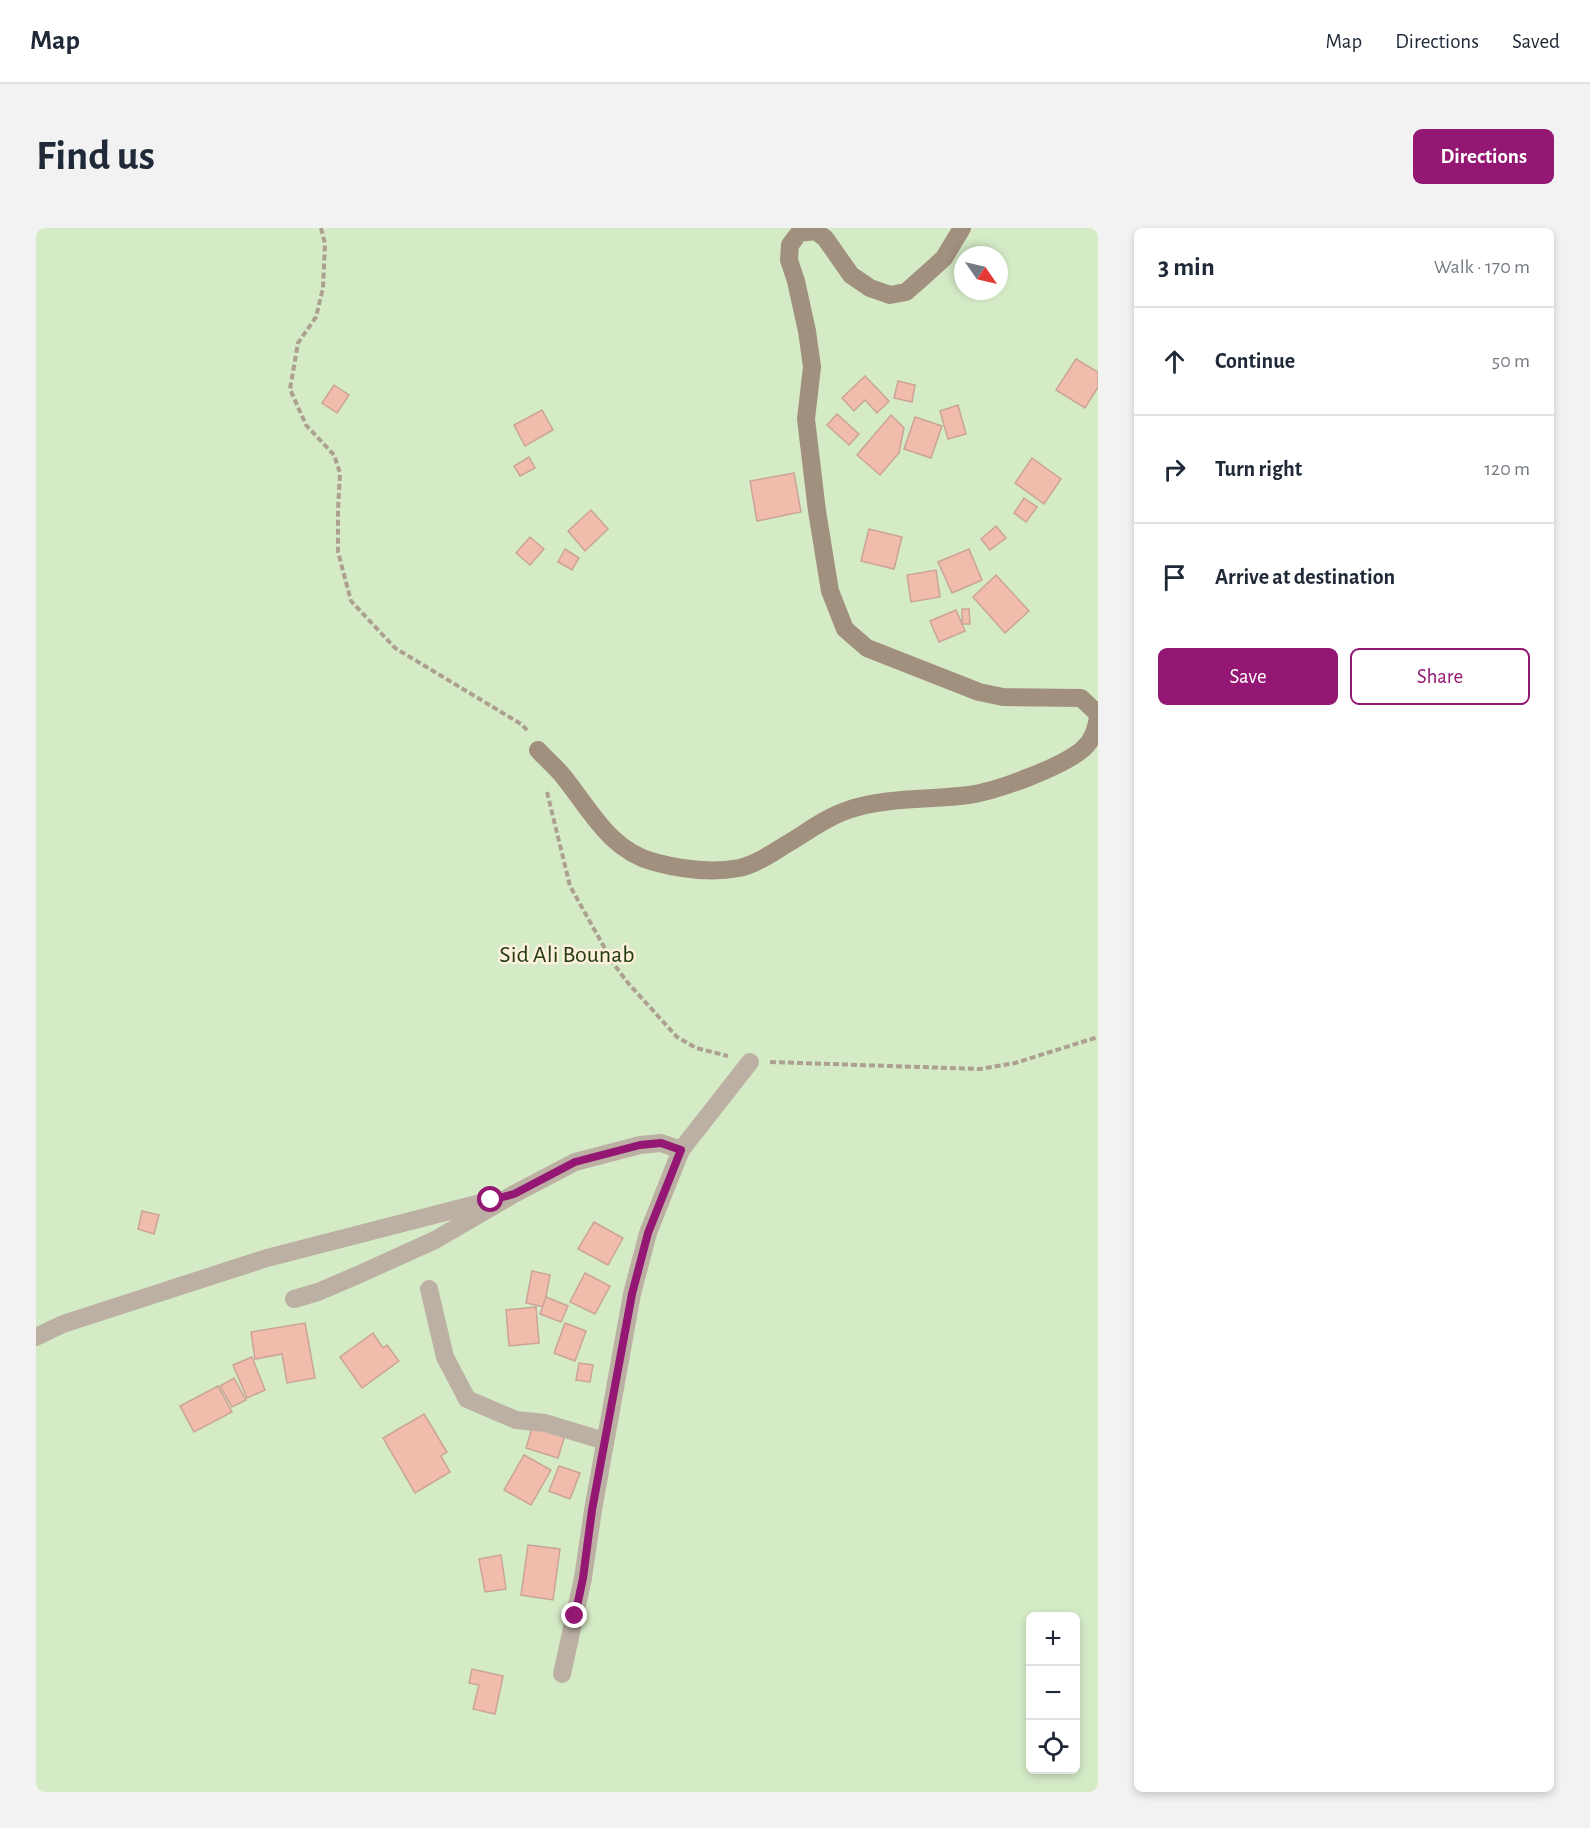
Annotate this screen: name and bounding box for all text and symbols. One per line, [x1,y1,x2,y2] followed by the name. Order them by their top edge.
[30,27,80,55] text: Map
[1326,31,1362,52] text: Map
[1395,31,1479,52] text: Directions
[1512,31,1560,52] text: Saved
[1413,129,1554,184] button: Directions
[36,135,155,177] text: Find us
[954,246,1008,300] north arrow
[1158,254,1215,280] text: 3 min
[1434,257,1530,277] text: Walk · 170 m
[1158,345,1191,378] icon: ahead
[1215,350,1295,372] text: Continue
[1492,351,1530,371] text: 50 m
[1158,453,1191,486] icon: right
[1215,458,1302,480] text: Turn right
[1484,459,1530,479] text: 120 m
[1158,561,1191,594] icon: arrive
[1215,566,1395,588] text: Arrive at destination
[1158,648,1338,705] button: Save
[1350,648,1530,705] button: Share
[499,943,635,967] park label: Sid Ali Bounab
[477,1186,503,1212] route start
[561,1602,587,1628] route end
[1026,1612,1080,1774] map controls
[1026,1612,1080,1666] button: +
[1026,1666,1080,1720] button: −
[1026,1720,1080,1774] button: locate

